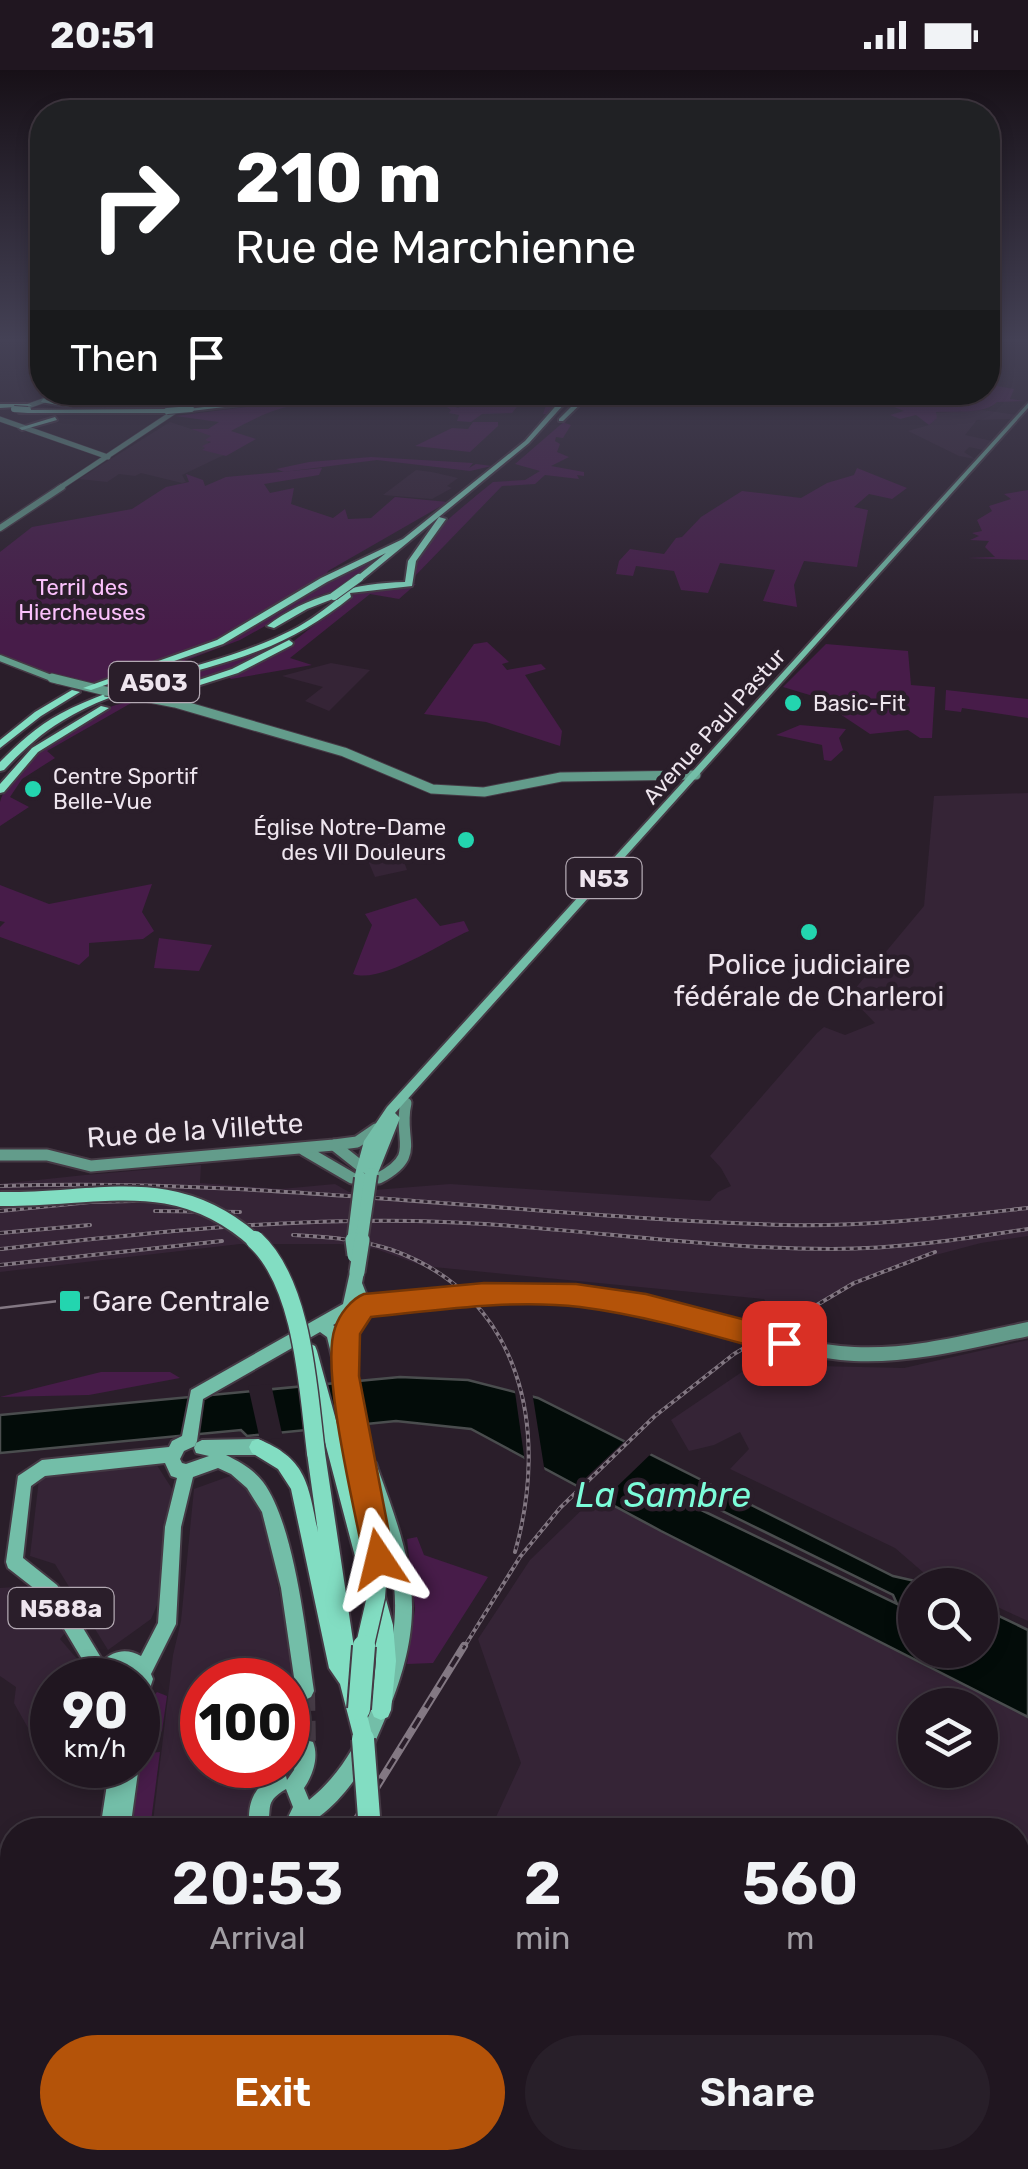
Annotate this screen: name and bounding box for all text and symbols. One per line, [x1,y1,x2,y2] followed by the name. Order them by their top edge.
[50,12,155,58] text: 20:51
[235,137,442,220] text: 210 m
[70,140,200,270] icon: right
[235,221,636,274] text: Rue de Marchienne
[179,330,234,385] icon: arrive
[70,335,159,381] text: Then
[18,574,146,626] park label: Terril des Hiercheuses
[637,643,792,810] street label: Avenue Paul Pastur
[109,662,199,702] road number: A503
[813,690,906,717] place label: Basic-Fit
[782,692,804,714] marker: Basic-Fit
[53,763,198,815] place label: Centre Sportif Belle-Vue
[22,778,44,800] marker: Centre Sportif Belle-Vue
[254,814,446,866] place label: Église Notre-Dame des VII Douleurs
[455,829,477,851] marker: Église Notre-Dame des VII Douleurs
[566,858,642,898] road number: N53
[798,921,820,943] marker: Police judiciaire fédérale de Charleroi
[674,948,944,1013] place label: Police judiciaire fédérale de Charleroi
[86,1106,304,1155] street label: Rue de la Villette
[92,1285,270,1318] place label: Gare Centrale
[57,1288,83,1314] marker: Gare Centrale
[742,1301,827,1386] pin
[757,1316,812,1371] icon: arrive
[575,1474,751,1516] water label: La Sambre
[327,1507,431,1611] position arrow
[898,1568,998,1788] map controls
[898,1568,998,1668] button: search
[8,1588,114,1628] road number: N588a
[180,1658,310,1788] speed limit sign: 100
[62,1681,128,1741] text: 90
[898,1688,998,1788] button: layers
[64,1734,126,1763] text: km/h
[172,1848,343,1919] text: 20:53
[524,1848,562,1919] text: 2
[742,1848,858,1919] text: 560
[209,1919,305,1957] text: Arrival
[515,1919,570,1957] text: min
[786,1919,814,1957] text: m
[40,2035,505,2150] button: Exit
[525,2035,990,2150] button: Share

